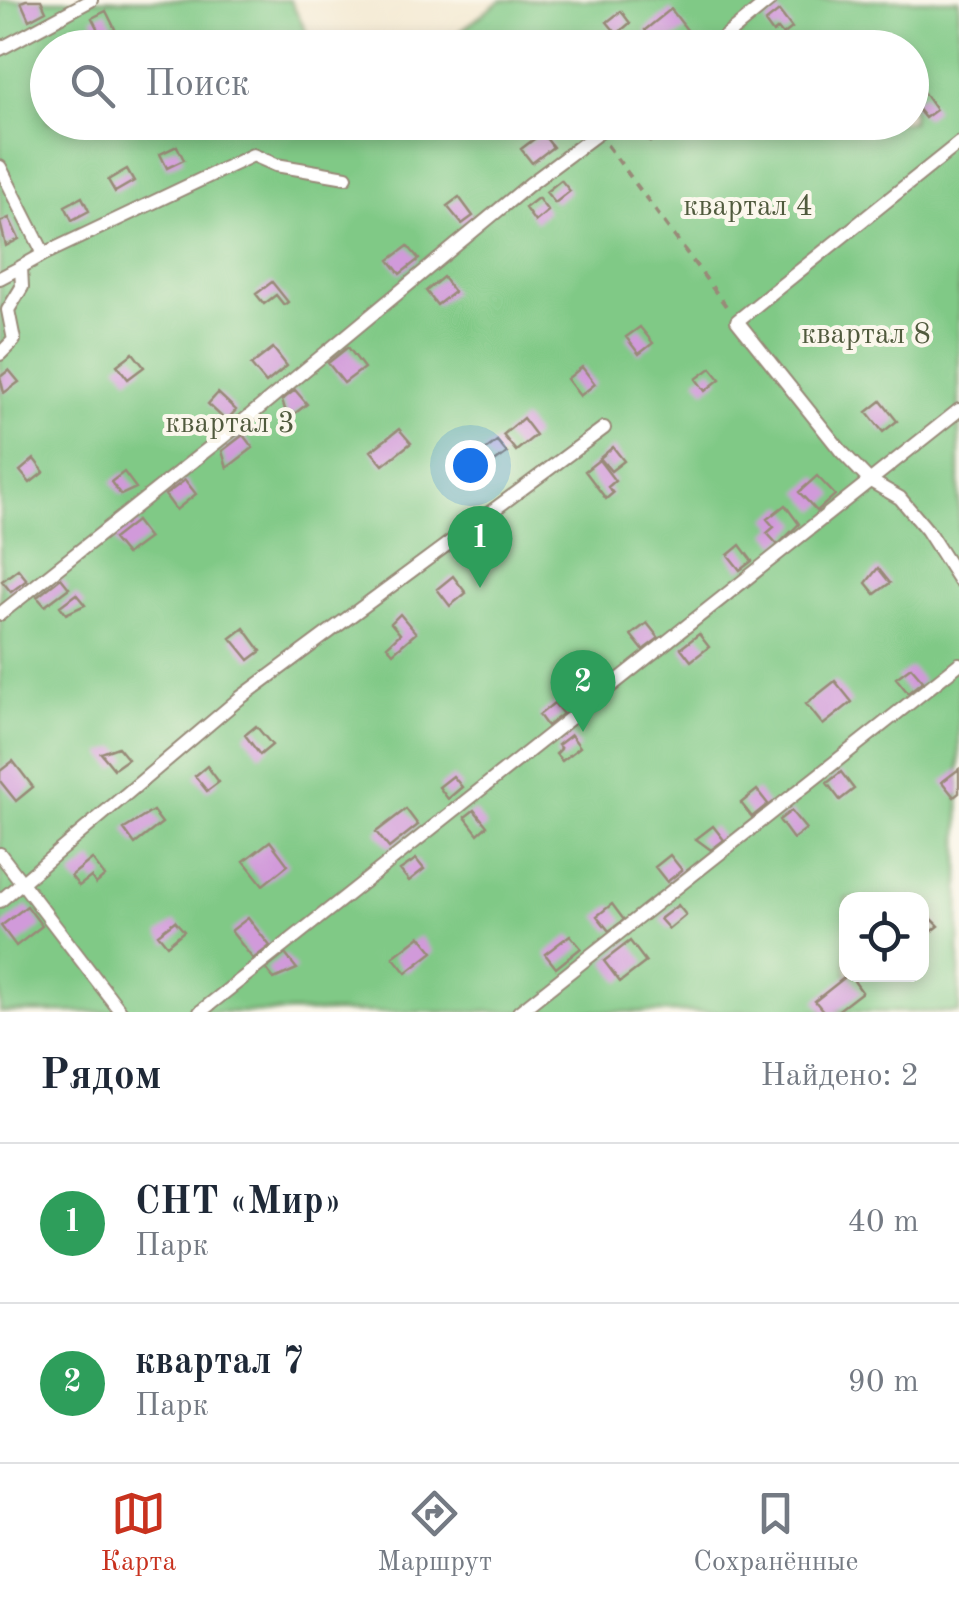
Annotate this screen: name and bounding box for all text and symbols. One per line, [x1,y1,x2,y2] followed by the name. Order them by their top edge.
[30,30,929,140] search box
[65,58,120,113] icon: search
[145,66,250,104] text: Поиск
[683,192,813,222] park label: квартал 4
[801,320,931,350] park label: квартал 8
[165,409,295,439] park label: квартал 3
[445,440,496,491] your location
[448,506,512,588] pin: 1
[550,650,616,732] pin: 2
[839,892,929,982] map controls
[839,892,929,982] button: locate
[40,1056,162,1098] text: Рядом
[760,1061,919,1093] text: Найдено: 2
[135,1184,342,1222] text: СНТ «Мир»
[63,1207,82,1239] text: 1
[848,1207,919,1239] text: 40 m
[135,1231,209,1263] text: Парк
[135,1344,304,1382] text: квартал 7
[63,1367,82,1399] text: 2
[848,1367,919,1399] text: 90 m
[135,1391,209,1423] text: Парк
[101,1486,176,1581] tab: Карта
[377,1486,492,1581] tab: Маршрут
[693,1486,858,1581] tab: Сохранённые

